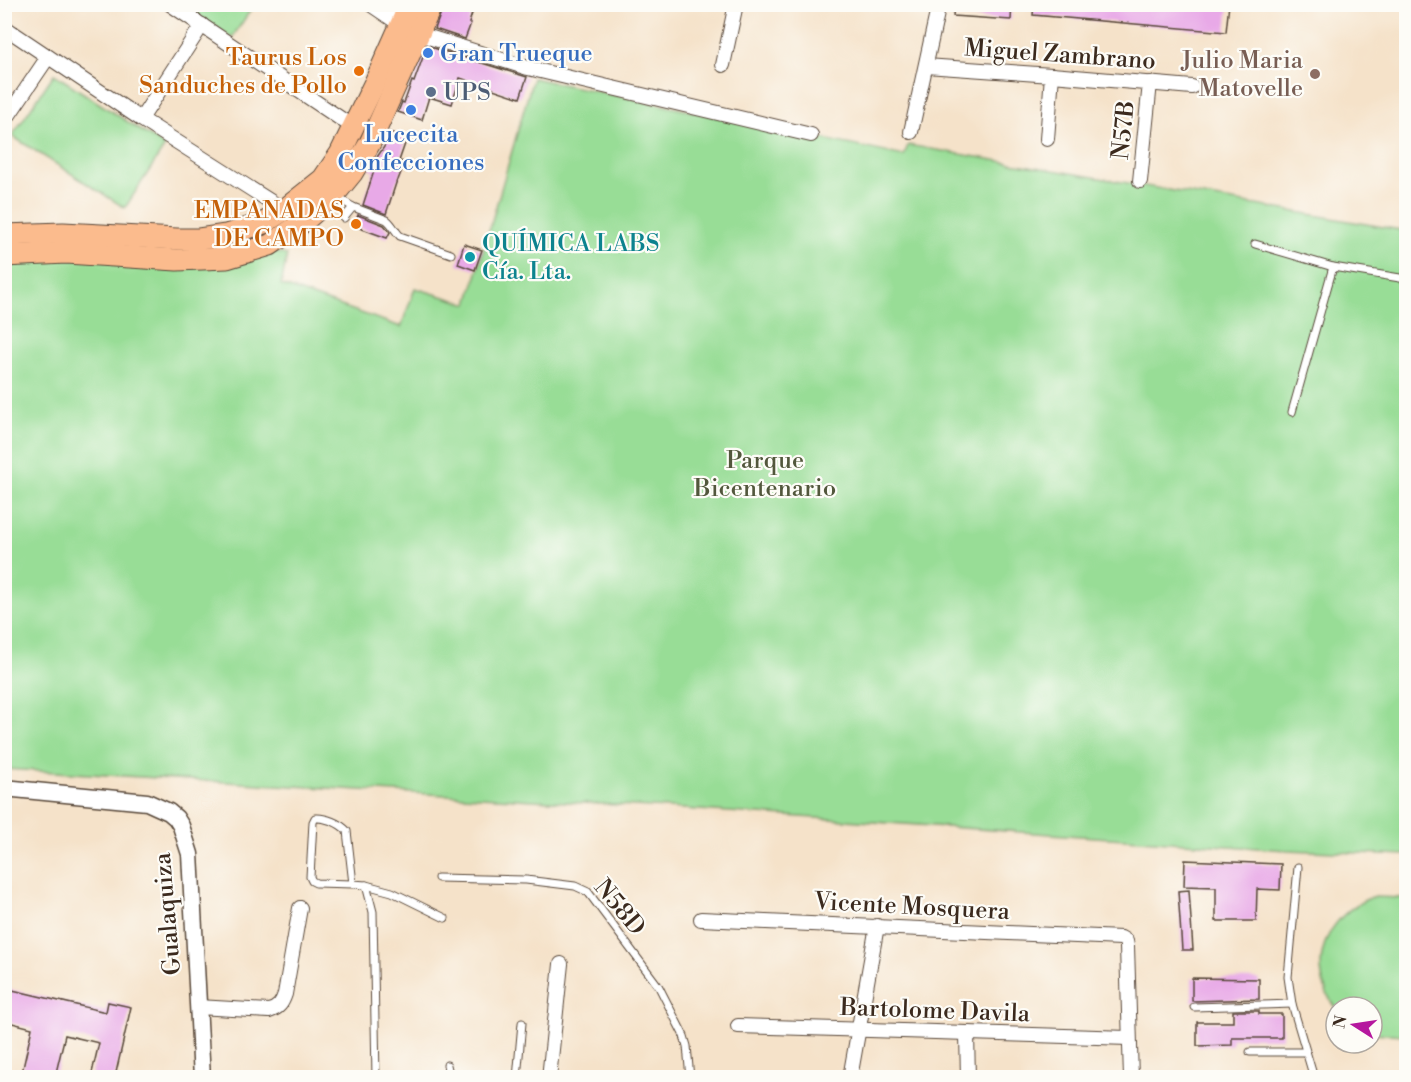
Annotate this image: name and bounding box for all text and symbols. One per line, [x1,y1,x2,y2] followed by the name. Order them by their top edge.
[963,33,1157,77] street label: Miguel Zambrano
[440,39,593,69] place label: Gran Trueque
[139,43,347,101] place label: Taurus Los Sanduches de Pollo
[421,46,435,60] marker: Gran Trueque
[1180,46,1304,104] place label: Julio Maria Matovelle
[352,64,366,78] marker: Taurus Los Sanduches de Pollo
[1308,67,1322,81] marker: Julio Maria Matovelle
[443,78,491,108] place label: UPS
[424,85,438,99] marker: UPS
[1106,99,1142,161] street label: N57B
[404,103,418,117] marker: Lucecita Confecciones
[337,120,485,178] place label: Lucecita Confecciones
[194,196,344,254] place label: EMPANADAS DE CAMPO
[349,217,363,231] marker: EMPANADAS DE CAMPO
[482,228,660,287] place label: QUÍMICA LABS Cía. Lta.
[463,250,477,264] marker: QUÍMICA LABS Cía. Lta.
[693,446,836,504] park label: Parque Bicentenario
[148,851,188,976] street label: Gualaquiza
[587,873,651,942] street label: N58D
[812,887,1011,927] street label: Vicente Mosquera
[838,993,1031,1029] street label: Bartolome Davila
[1324,995,1384,1055] north arrow
[1329,1013,1351,1030] text: N

